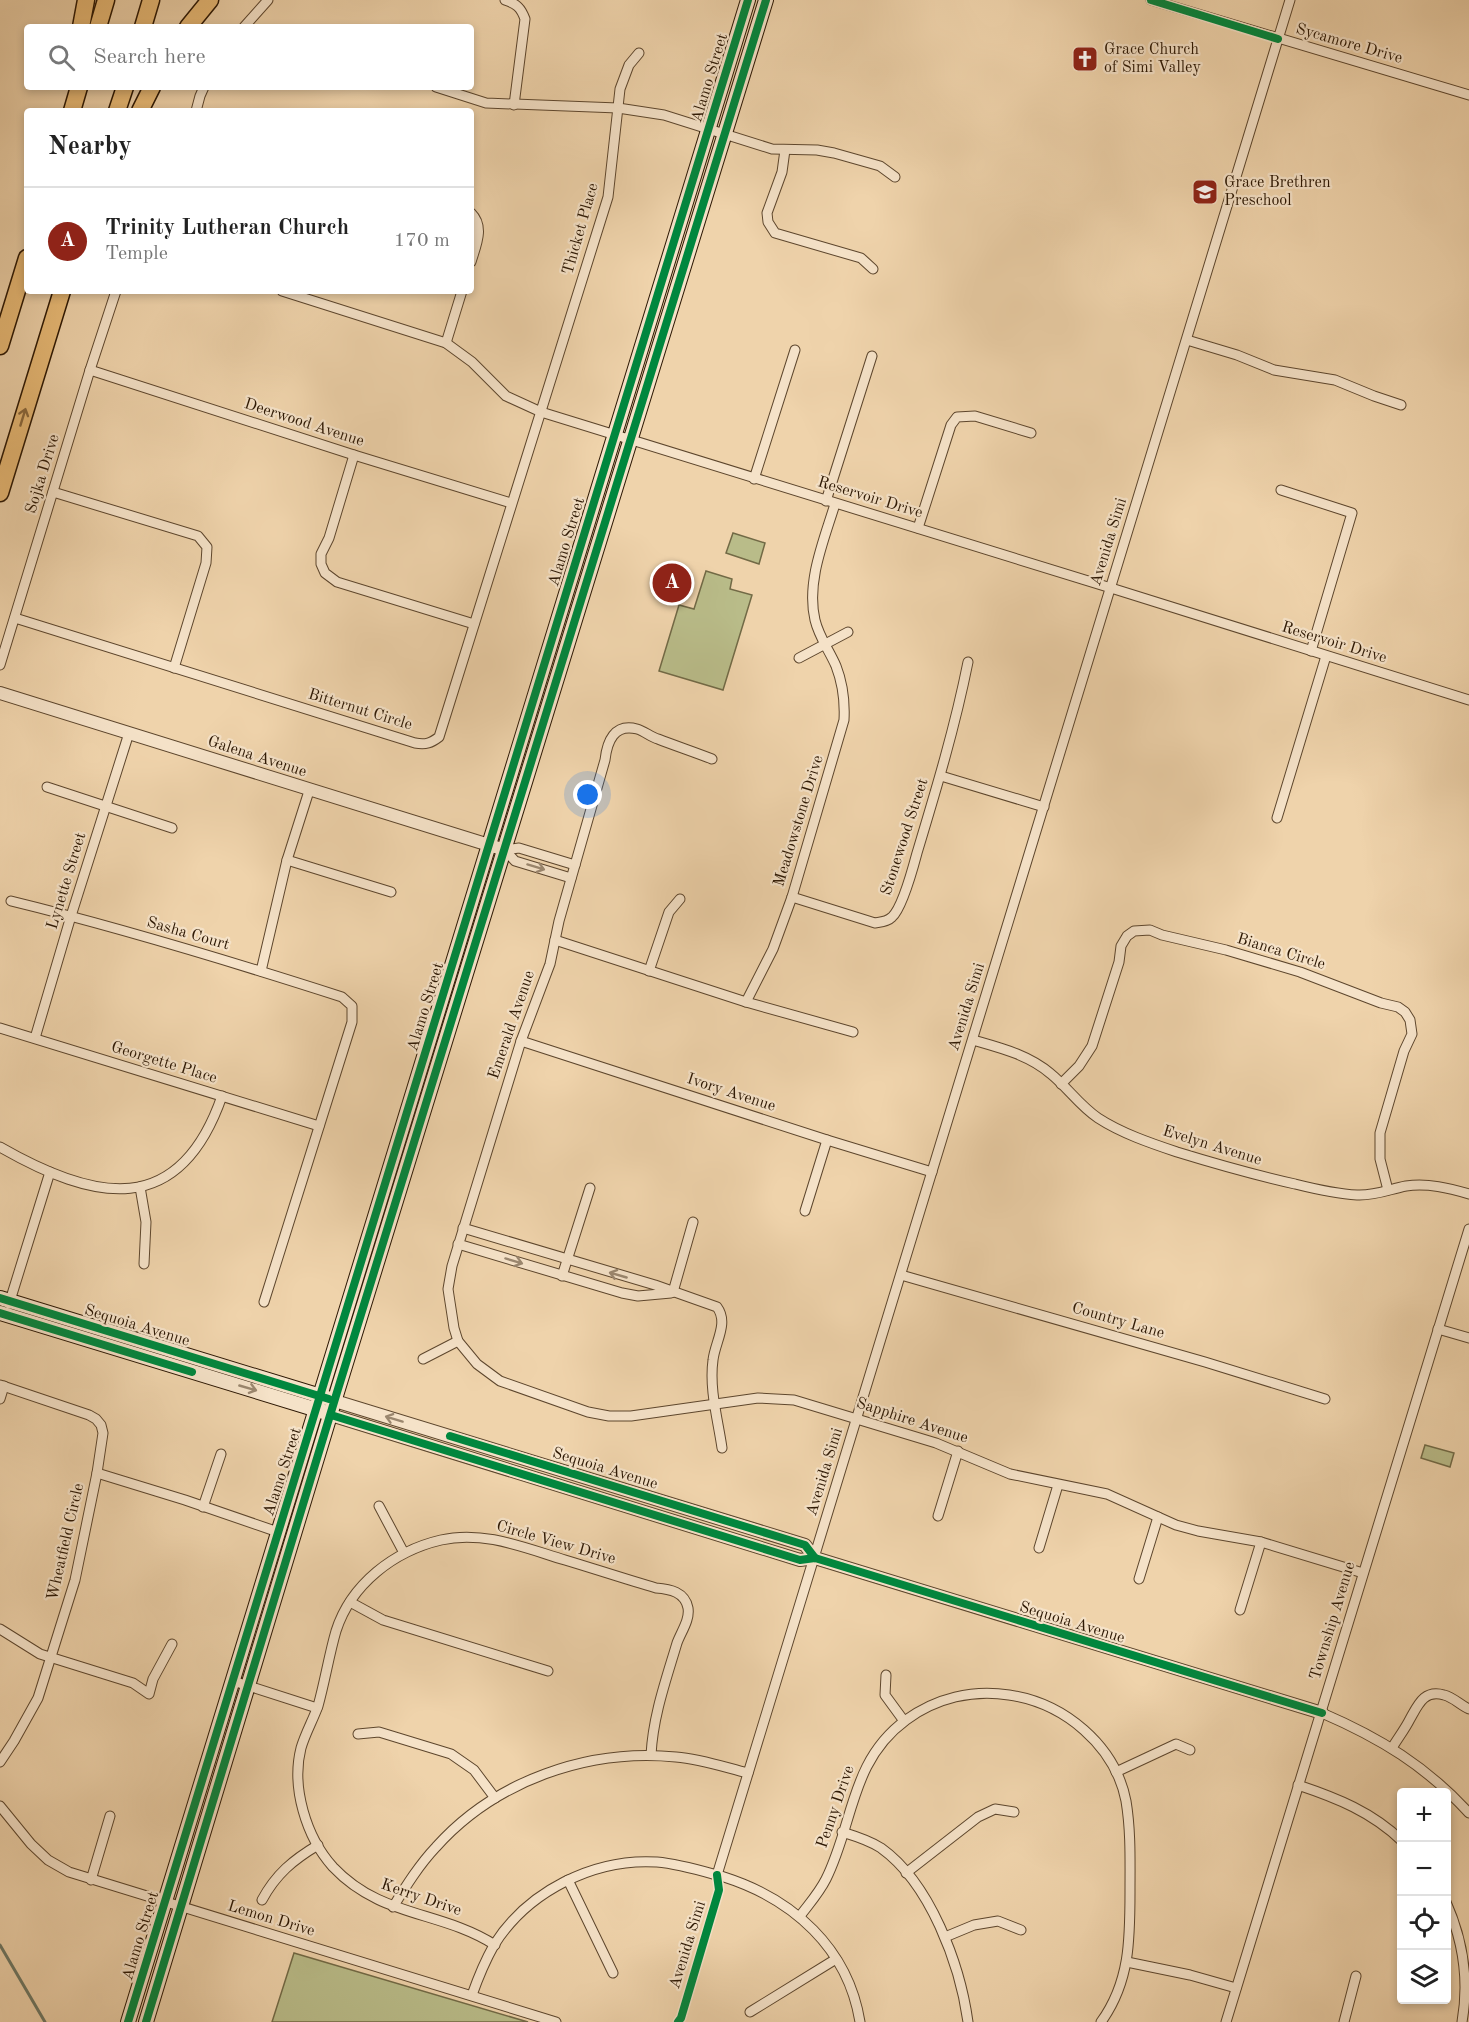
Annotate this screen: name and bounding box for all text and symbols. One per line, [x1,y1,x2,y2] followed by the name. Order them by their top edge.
[1294,21,1404,67] street label: Sycamore Drive
[24,24,474,90] search box
[689,31,731,124] street label: Alamo Street
[45,41,78,74] icon: search
[1104,42,1201,76] place label: Grace Church of Simi Valley
[1070,44,1100,74] church icon: Grace Church of Simi Valley
[93,46,206,68] text: Search here
[48,134,132,160] text: Nearby
[1224,175,1331,209] place label: Grace Brethren Preschool
[1190,177,1220,207] school or university icon: Grace Brethren Preschool
[560,181,602,277] street label: Thicket Place
[105,217,349,239] text: Trinity Lutheran Church
[60,231,75,251] text: A
[394,231,450,251] text: 170 m
[105,244,168,264] text: Temple
[242,396,366,450] street label: Deerwood Avenue
[18,408,29,427] one-way arrow
[23,432,63,516] street label: Sojka Drive
[815,474,925,522] street label: Reservoir Drive
[546,495,588,588] street label: Alamo Street
[1088,496,1130,588] street label: Avenida Simi
[652,560,692,606] pin: A
[1279,619,1389,667] street label: Reservoir Drive
[306,687,414,733] street label: Bitternut Circle
[206,733,308,781] street label: Galena Avenue
[771,753,827,889] street label: Meadowstone Drive
[879,776,932,898] street label: Stonewood Street
[573,780,602,809] your location
[45,830,89,931] street label: Lynette Street
[526,862,545,873] one-way arrow
[145,915,232,954] street label: Sasha Court
[1235,931,1327,973] street label: Bianca Circle
[405,960,447,1053] street label: Alamo Street
[946,961,988,1053] street label: Avenida Simi
[486,969,538,1081] street label: Emerald Avenue
[109,1039,219,1087] street label: Georgette Place
[685,1071,777,1115] street label: Ivory Avenue
[1160,1123,1264,1169] street label: Evelyn Avenue
[504,1256,523,1267] one-way arrow
[609,1269,628,1280] one-way arrow
[1070,1300,1166,1342] street label: Country Lane
[82,1302,192,1350] street label: Sequoia Avenue
[238,1383,257,1394] one-way arrow
[854,1395,970,1447] street label: Sapphire Avenue
[385,1413,404,1424] one-way arrow
[261,1425,305,1518] street label: Alamo Street
[804,1426,846,1518] street label: Avenida Simi
[550,1445,660,1493] street label: Sequoia Avenue
[45,1482,87,1602] street label: Wheatfield Circle
[494,1518,618,1568] street label: Circle View Drive
[1307,1560,1359,1682] street label: Township Avenue
[1017,1599,1127,1647] street label: Sequoia Avenue
[814,1764,858,1850] street label: Penny Drive
[1397,1788,1451,2004] map controls
[1397,1788,1451,1842] button: +
[1397,1842,1451,1896] button: −
[379,1877,463,1919] street label: Kerry Drive
[120,1889,162,1982] street label: Alamo Street
[1397,1896,1451,1950] button: locate
[225,1898,317,1940] street label: Lemon Drive
[667,1899,709,1991] street label: Avenida Simi
[1397,1950,1451,2004] button: layers

